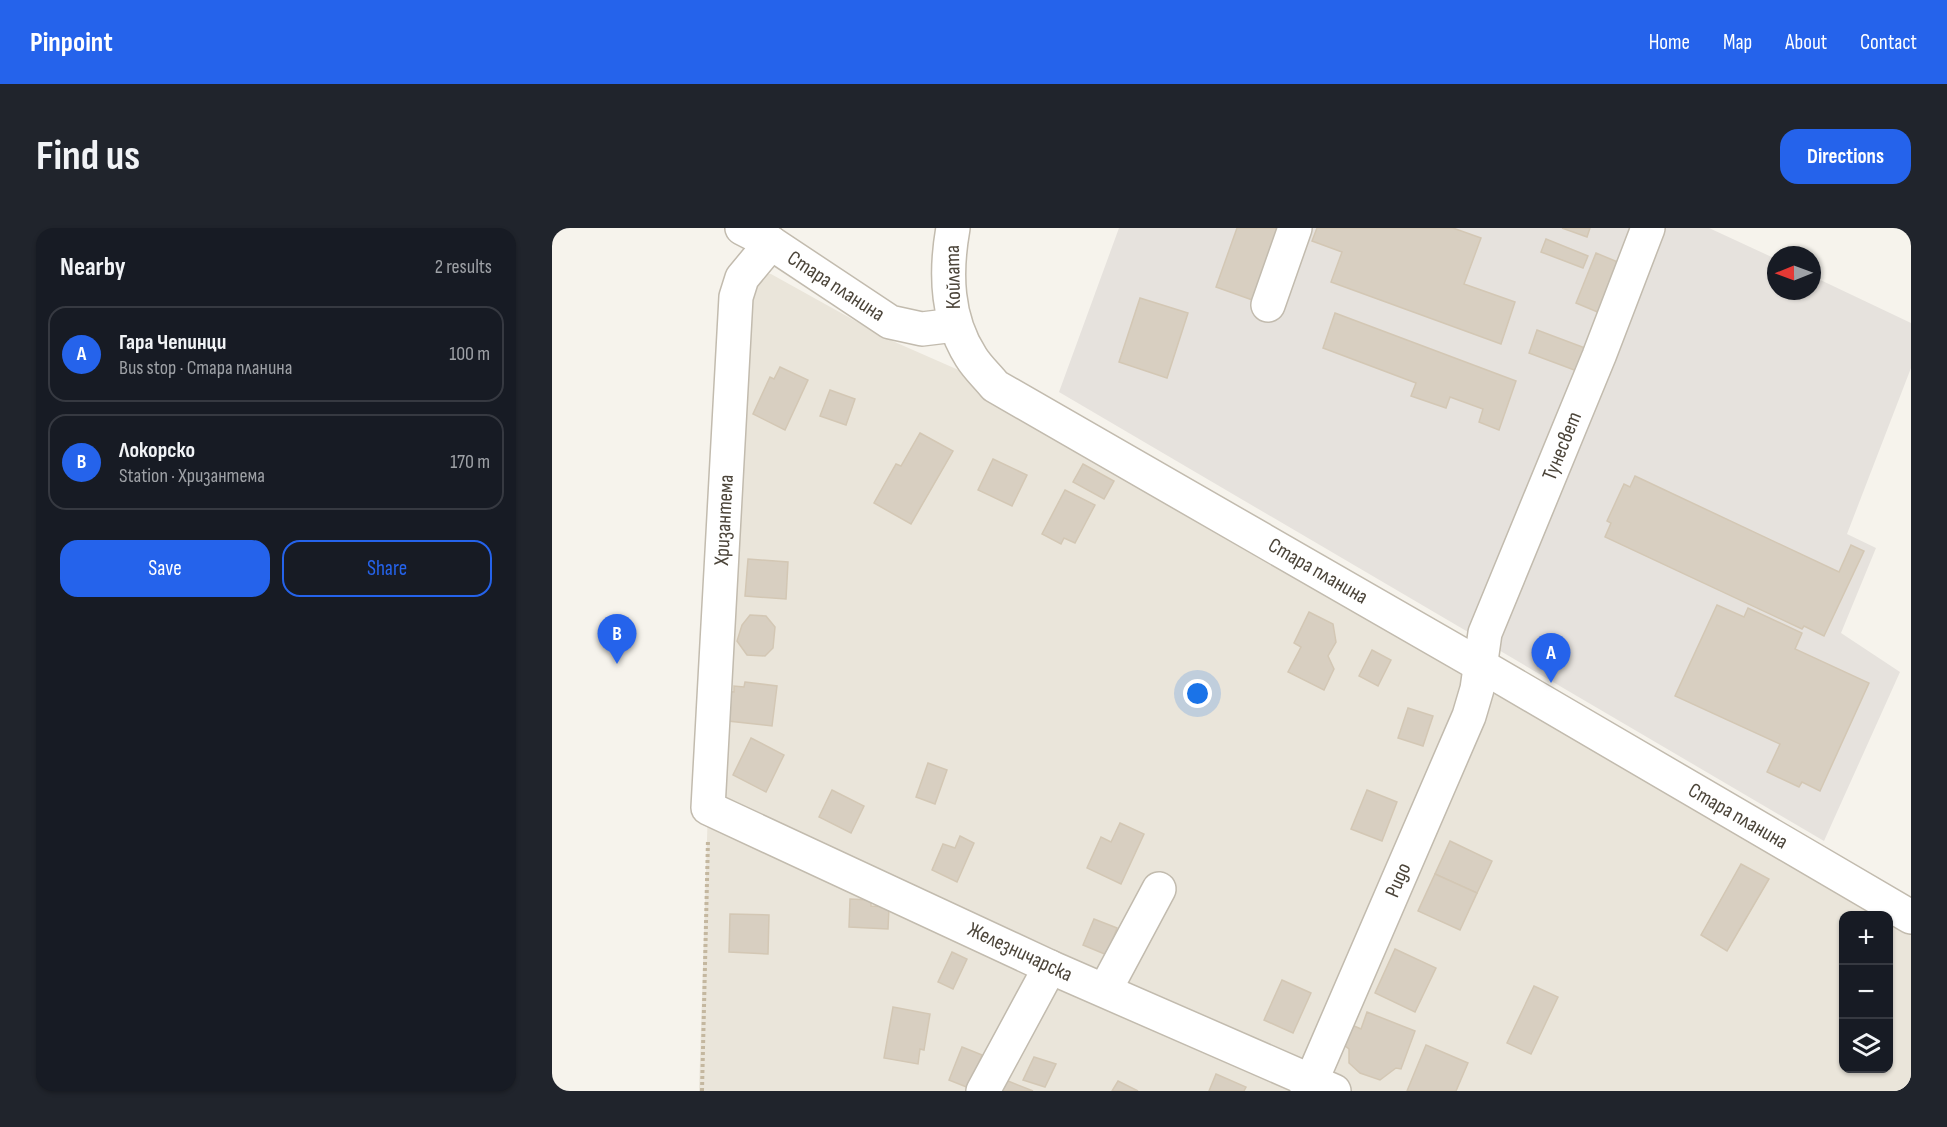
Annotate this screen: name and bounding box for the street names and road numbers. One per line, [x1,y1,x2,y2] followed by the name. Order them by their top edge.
[783,245,889,327] street label: Стара планина
[940,245,966,309] street label: Койлата
[1537,408,1587,484] street label: Тунесвет
[709,474,739,567] street label: Хризантема
[1264,532,1372,610] street label: Стара планина
[1684,777,1792,855] street label: Стара планина
[1380,859,1416,901] street label: Ридо
[964,917,1076,987] street label: Железничарска

